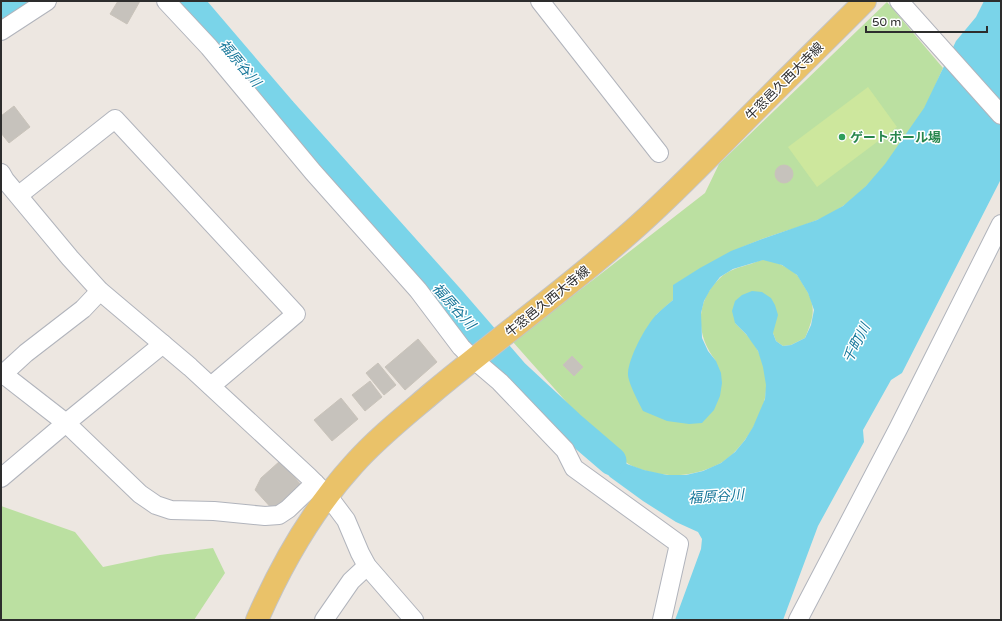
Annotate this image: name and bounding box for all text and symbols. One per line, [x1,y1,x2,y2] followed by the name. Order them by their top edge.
[866,8,987,34] scale bar
[872,15,901,29] text: 50 m
[215,36,265,92] water label: 福原谷川
[742,39,827,124] street label: 牛窓邑久西大寺線
[850,130,941,146] place label: ゲートボール場
[837,132,847,142] marker: ゲートボール場
[502,263,593,341] street label: 牛窓邑久西大寺線
[429,280,480,334] water label: 福原谷川
[839,319,874,366] water label: 千町川
[688,486,747,507] water label: 福原谷川

